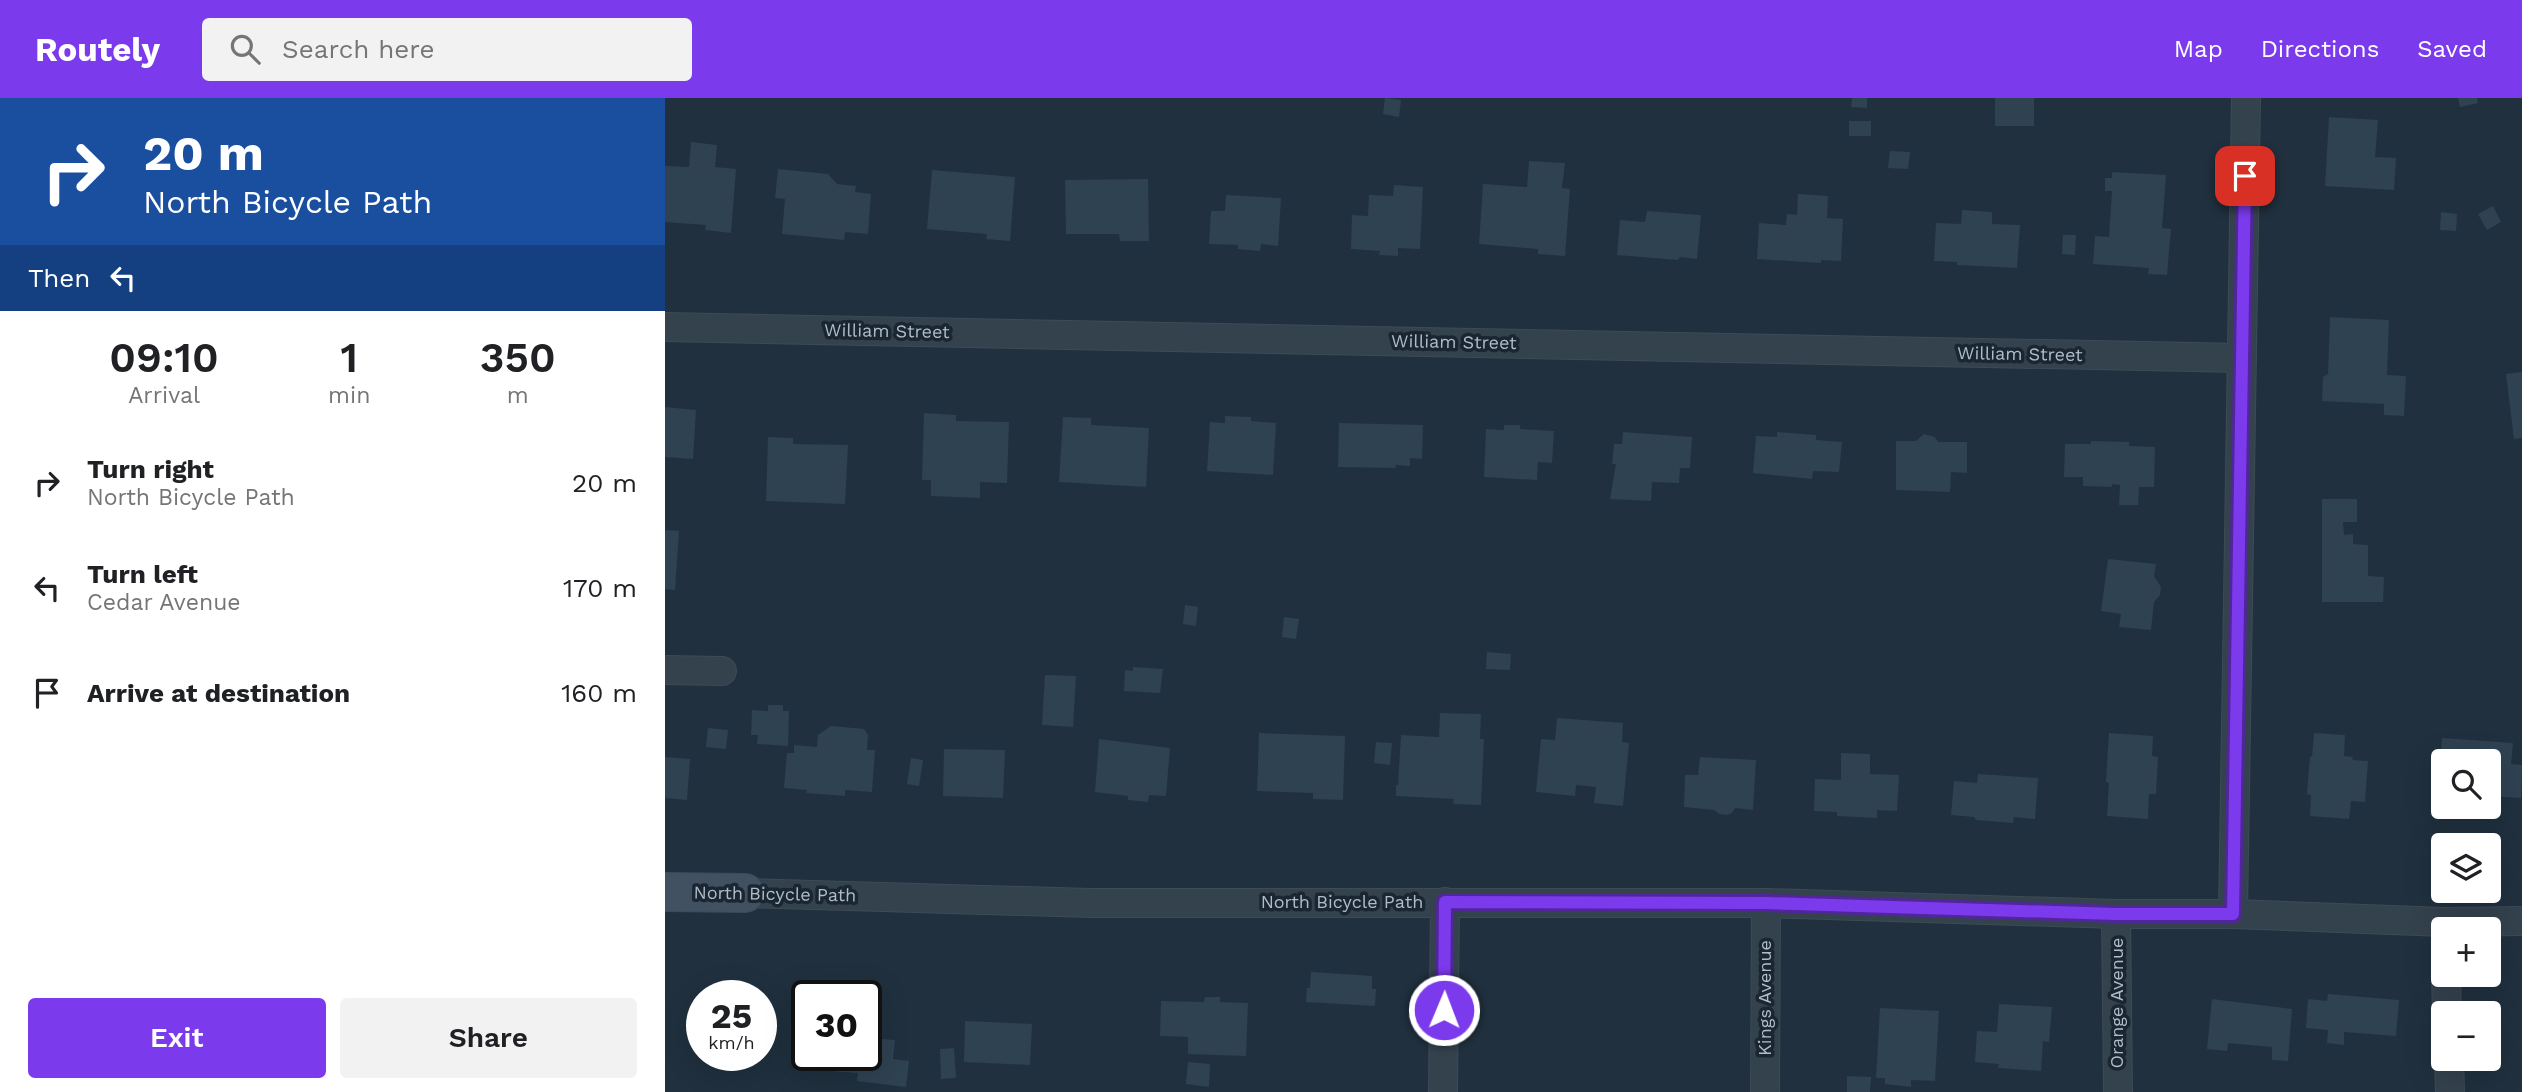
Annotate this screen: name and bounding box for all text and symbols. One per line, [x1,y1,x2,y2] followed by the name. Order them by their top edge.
[202,18,692,81] search box
[35,30,160,69] text: Routely
[226,30,264,68] icon: search
[282,34,434,64] text: Search here
[2174,35,2223,63] text: Map
[2261,35,2379,63] text: Directions
[2417,35,2487,63] text: Saved
[143,124,264,182] text: 20 m
[28,126,119,217] icon: right
[2215,146,2275,206] pin
[2226,157,2264,195] icon: arrive
[143,183,432,221] text: North Bicycle Path
[104,259,142,297] icon: left
[28,263,90,293] text: Then
[824,319,950,342] street label: William Street
[1391,330,1517,353] street label: William Street
[109,333,219,382] text: 09:10
[341,333,358,382] text: 1
[480,333,556,382] text: 350
[1957,342,2083,365] street label: William Street
[128,382,200,409] text: Arrival
[328,382,370,409] text: min
[507,382,529,409] text: m
[87,454,214,484] text: Turn right
[28,464,66,502] icon: right
[572,468,637,498] text: 20 m
[87,484,295,511] text: North Bicycle Path
[87,559,198,589] text: Turn left
[28,569,66,607] icon: left
[563,573,637,603] text: 170 m
[87,589,241,616] text: Cedar Avenue
[28,674,66,712] icon: arrive
[87,678,350,708] text: Arrive at destination
[561,678,637,708] text: 160 m
[2431,749,2501,1071] map controls
[2431,749,2501,819] button: search
[2431,833,2501,903] button: layers
[694,882,857,905] street label: North Bicycle Path
[1261,891,1423,912] street label: North Bicycle Path
[2431,917,2501,987] button: +
[2106,938,2127,1068] street label: Orange Avenue
[1754,940,1775,1056] street label: Kings Avenue
[1407,973,1481,1047] position arrow
[791,980,882,1071] speed limit sign: 30
[711,995,752,1037] text: 25
[28,998,326,1078] button: Exit
[340,998,637,1078] button: Share
[2431,1001,2501,1071] button: −
[708,1032,755,1053] text: km/h

